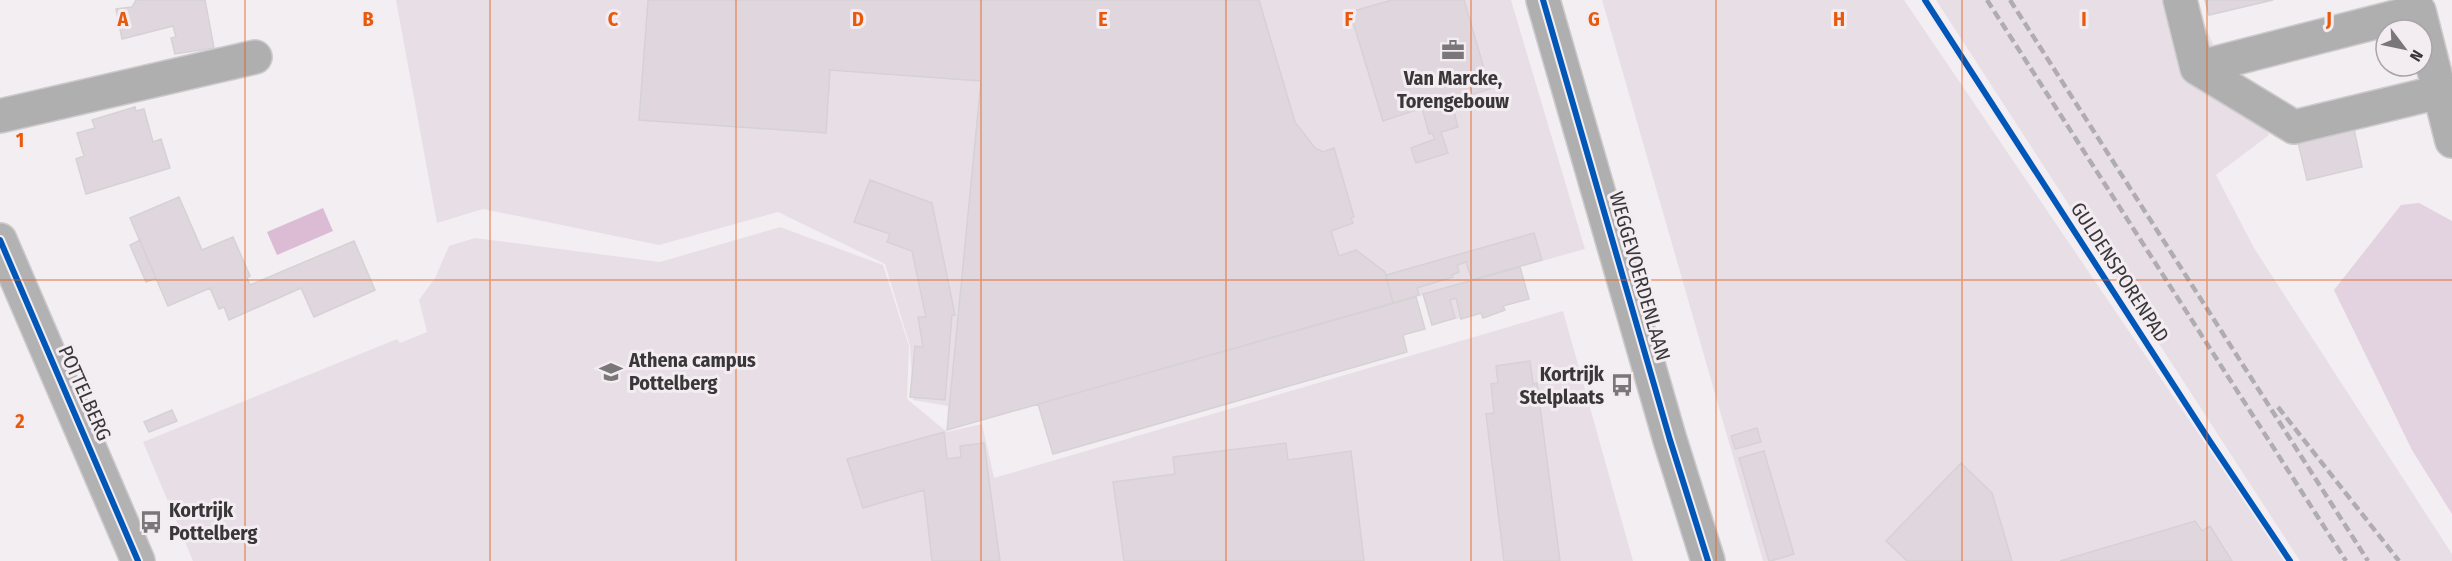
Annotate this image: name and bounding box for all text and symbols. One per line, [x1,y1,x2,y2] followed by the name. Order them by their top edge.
[117,7,130,31] text: A
[362,7,374,31] text: B
[608,7,619,31] text: C
[852,7,864,31] text: D
[1098,7,1108,31] text: E
[1345,7,1354,31] text: F
[1588,7,1600,31] text: G
[1833,7,1845,31] text: H
[2081,7,2087,31] text: I
[2325,7,2332,31] text: J
[2374,18,2434,78] north arrow
[1440,37,1466,63] office icon: Van Marcke, Torengebouw
[2406,47,2427,65] text: N
[1397,66,1509,113] place label: Van Marcke, Torengebouw
[16,128,24,152] text: 1
[1604,189,1676,363] street label: WEGGEVOERDENLAAN
[2066,198,2174,346] street label: GULDENSPORENPAD
[53,342,117,444] street label: POTTELBERG
[628,348,756,395] place label: Athena campus Pottelberg
[598,359,624,385] school or university icon: Athena campus Pottelberg
[1520,362,1605,409] place label: Kortrijk Stelplaats
[1609,372,1635,398] bus stop icon: Kortrijk Stelplaats
[14,409,25,433] text: 2
[169,498,257,545] place label: Kortrijk Pottelberg
[138,509,164,535] bus stop icon: Kortrijk Pottelberg

